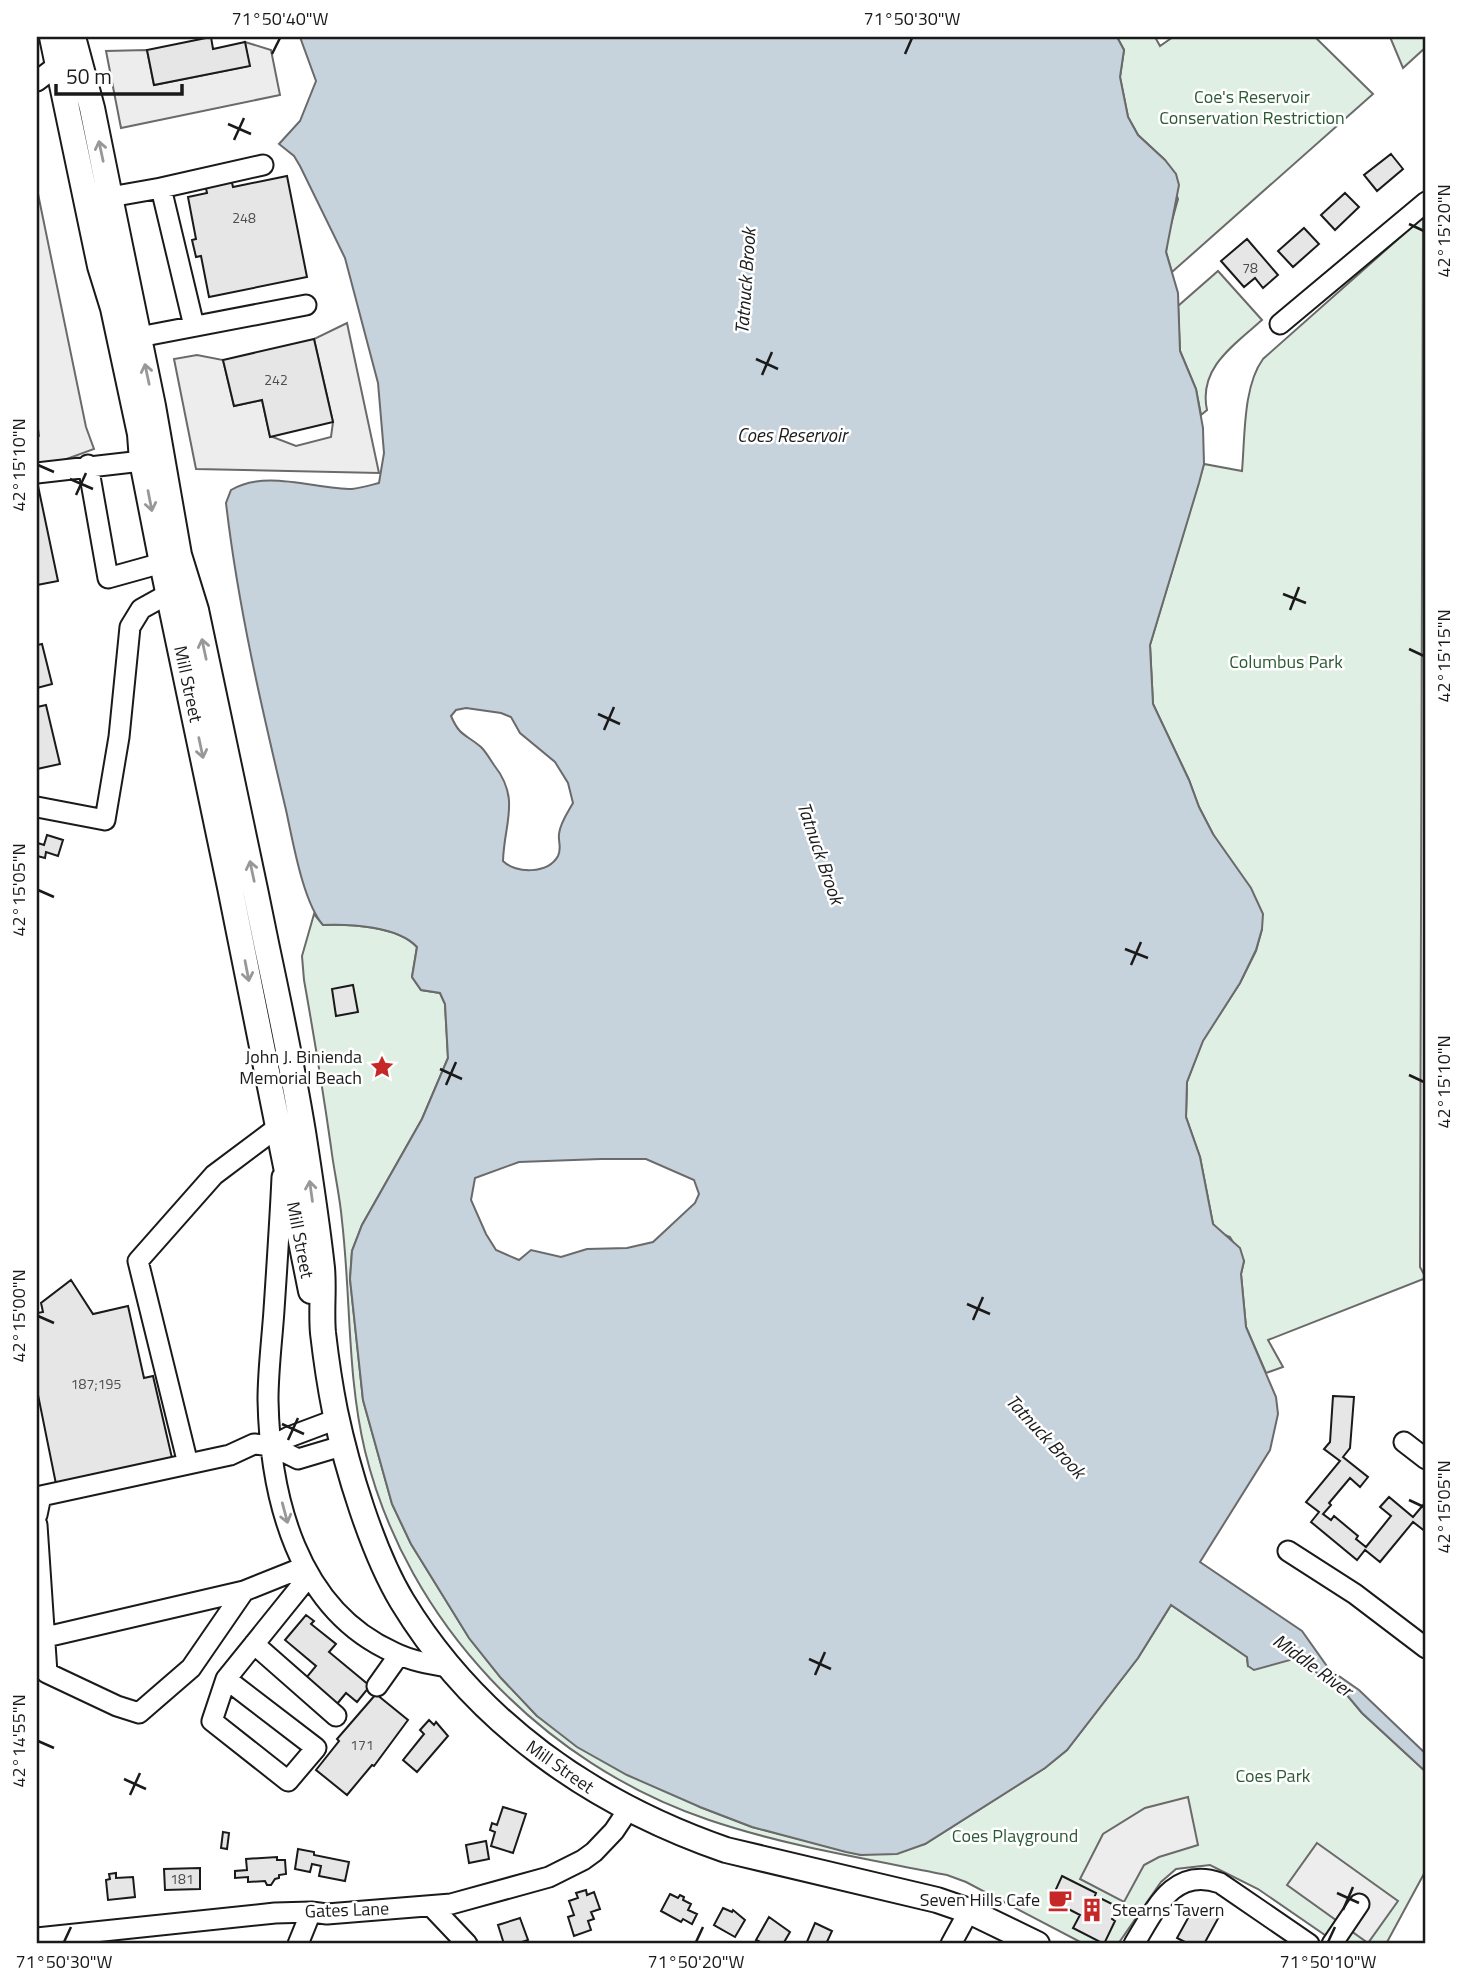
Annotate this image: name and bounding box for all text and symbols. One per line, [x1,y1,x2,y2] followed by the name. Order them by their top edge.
[232,5,329,32] text: 71°50'40"W
[864,5,961,32] text: 71°50'30"W
[56,52,182,96] scale bar
[66,60,112,92] text: 50 m
[1159,83,1345,131] park label: Coe's Reservoir Conservation Restriction
[93,140,107,163] one-way arrow
[1430,184,1457,278] text: 42°15'20"N
[232,207,256,228] house number: 248
[726,224,763,335] water label: Tatnuck Brook
[1242,257,1258,278] house number: 78
[139,363,153,386] one-way arrow
[264,369,288,390] house number: 242
[5,418,32,512] text: 42°15'10"N
[737,420,849,449] water label: Coes Reservoir
[144,489,157,512] one-way arrow
[1430,609,1457,703] text: 42°15'15"N
[197,638,210,661] one-way arrow
[167,643,210,725] street label: Mill Street
[1229,648,1343,675] park label: Columbus Park
[195,736,209,759] one-way arrow
[790,798,853,910] water label: Tatnuck Brook
[5,843,32,937] text: 42°15'05"N
[244,860,258,883] one-way arrow
[241,959,254,982] one-way arrow
[1430,1035,1457,1129] text: 42°15'10"N
[239,1043,362,1091] place label: John J. Binienda Memorial Beach
[368,1053,396,1081] place icon: John J. Binienda Memorial Beach
[304,1180,317,1203] one-way arrow
[280,1199,321,1281] street label: Mill Street
[5,1269,32,1363] text: 42°15'00"N
[71,1373,121,1394] house number: 187;195
[1000,1387,1095,1486] water label: Tatnuck Brook
[1430,1460,1457,1554] text: 42°15'05"N
[279,1501,292,1524] one-way arrow
[1267,1626,1361,1705] water label: Middle River
[5,1694,32,1788] text: 42°14'55"N
[521,1733,600,1800] street label: Mill Street
[350,1734,374,1755] house number: 171
[1236,1762,1311,1789] park label: Coes Park
[952,1822,1078,1849] park label: Coes Playground
[170,1868,194,1889] house number: 181
[920,1886,1040,1913] place label: Seven Hills Cafe
[1046,1886,1074,1914] cafe icon: Seven Hills Cafe
[304,1895,390,1924] street label: Gates Lane
[1078,1896,1106,1924] building icon: Stearns Tavern
[1112,1896,1225,1923] place label: Stearns Tavern
[16,1948,113,1975] text: 71°50'30"W
[648,1948,745,1975] text: 71°50'20"W
[1280,1948,1377,1975] text: 71°50'10"W

